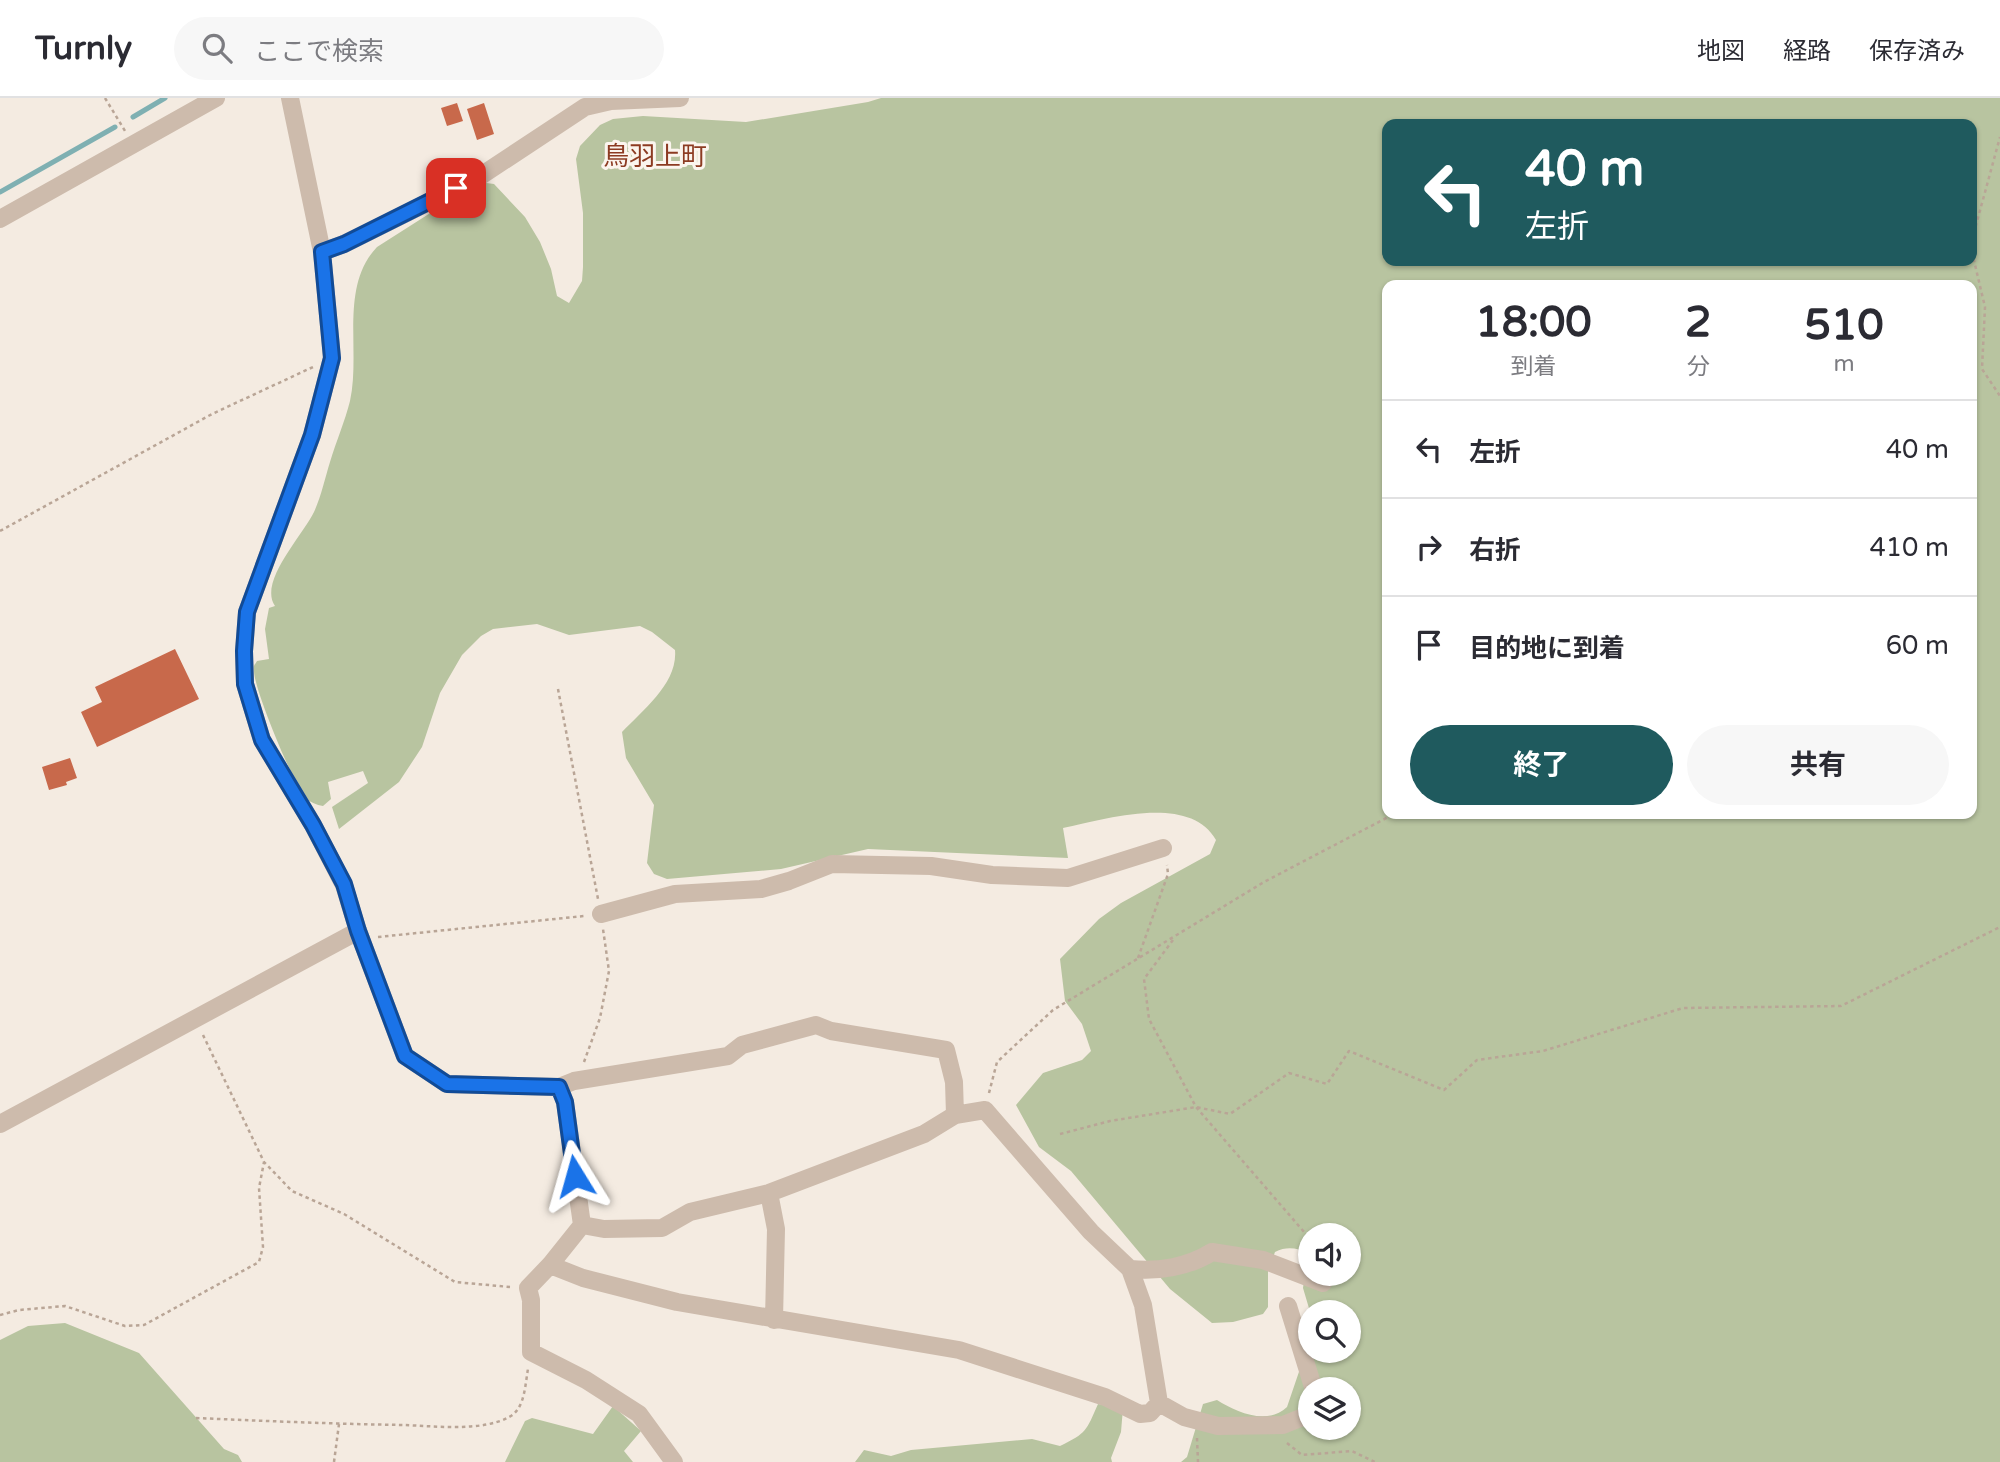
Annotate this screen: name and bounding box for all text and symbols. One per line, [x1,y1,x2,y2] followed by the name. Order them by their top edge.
[174,17,664,80] search box
[35,29,132,68] text: Turnly
[198,29,236,67] icon: search
[254,36,384,67] text: ここで検索
[1697,37,1745,66] text: 地図
[1783,37,1831,66] text: 経路
[1869,37,1965,66] text: 保存済み
[1525,140,1644,199] text: 40 m
[603,141,707,172] district label: 鳥羽上町
[1410,147,1501,238] icon: left
[426,158,486,218] pin
[437,169,475,207] icon: arrive
[1525,208,1589,246] text: 左折
[1475,297,1592,348] text: 18:00
[1685,297,1711,348] text: 2
[1805,300,1884,351] text: 510
[1834,350,1855,378] text: m
[1510,353,1556,381] text: 到着
[1687,353,1710,381] text: 分
[1410,430,1448,468] icon: left
[1886,434,1949,465] text: 40 m
[1469,437,1521,468] text: 左折
[1410,528,1448,566] icon: right
[1869,532,1949,563] text: 410 m
[1469,535,1521,566] text: 右折
[1410,626,1448,664] icon: arrive
[1886,630,1949,661] text: 60 m
[1469,633,1625,664] text: 目的地に到着
[1410,725,1673,805] button: 終了
[1687,725,1949,805] button: 共有
[538,1139,612,1213] position arrow
[1298,1223,1361,1440] map controls
[1298,1223,1361,1286] button: sound
[1298,1300,1361,1363] button: search
[1298,1377,1361,1440] button: layers

